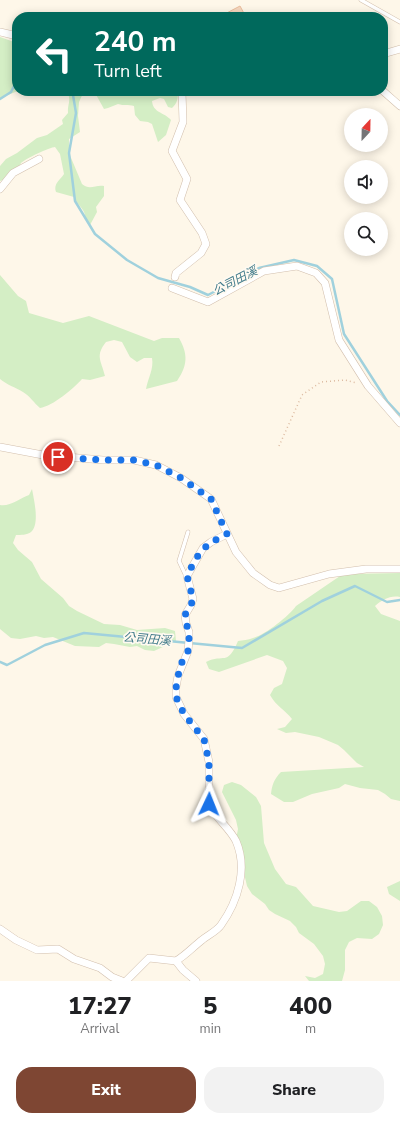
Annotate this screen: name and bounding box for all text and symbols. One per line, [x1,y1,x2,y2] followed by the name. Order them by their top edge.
[94,23,177,61] text: 240 m
[28,28,80,80] icon: left
[94,59,162,83] text: Turn left
[344,108,388,152] north arrow
[344,108,388,256] map controls
[344,160,388,204] button: sound
[344,212,388,256] button: search
[210,262,262,299] water label: 公司田溪
[41,440,75,474] pin
[47,446,69,468] icon: arrive
[122,629,174,649] water label: 公司田溪
[188,783,230,825] position arrow
[68,990,132,1022] text: 17:27
[203,990,218,1022] text: 5
[289,990,332,1022] text: 400
[80,1020,119,1038] text: Arrival
[200,1020,221,1038] text: min
[305,1020,316,1038] text: m
[16,1067,196,1113] button: Exit
[204,1067,384,1113] button: Share

